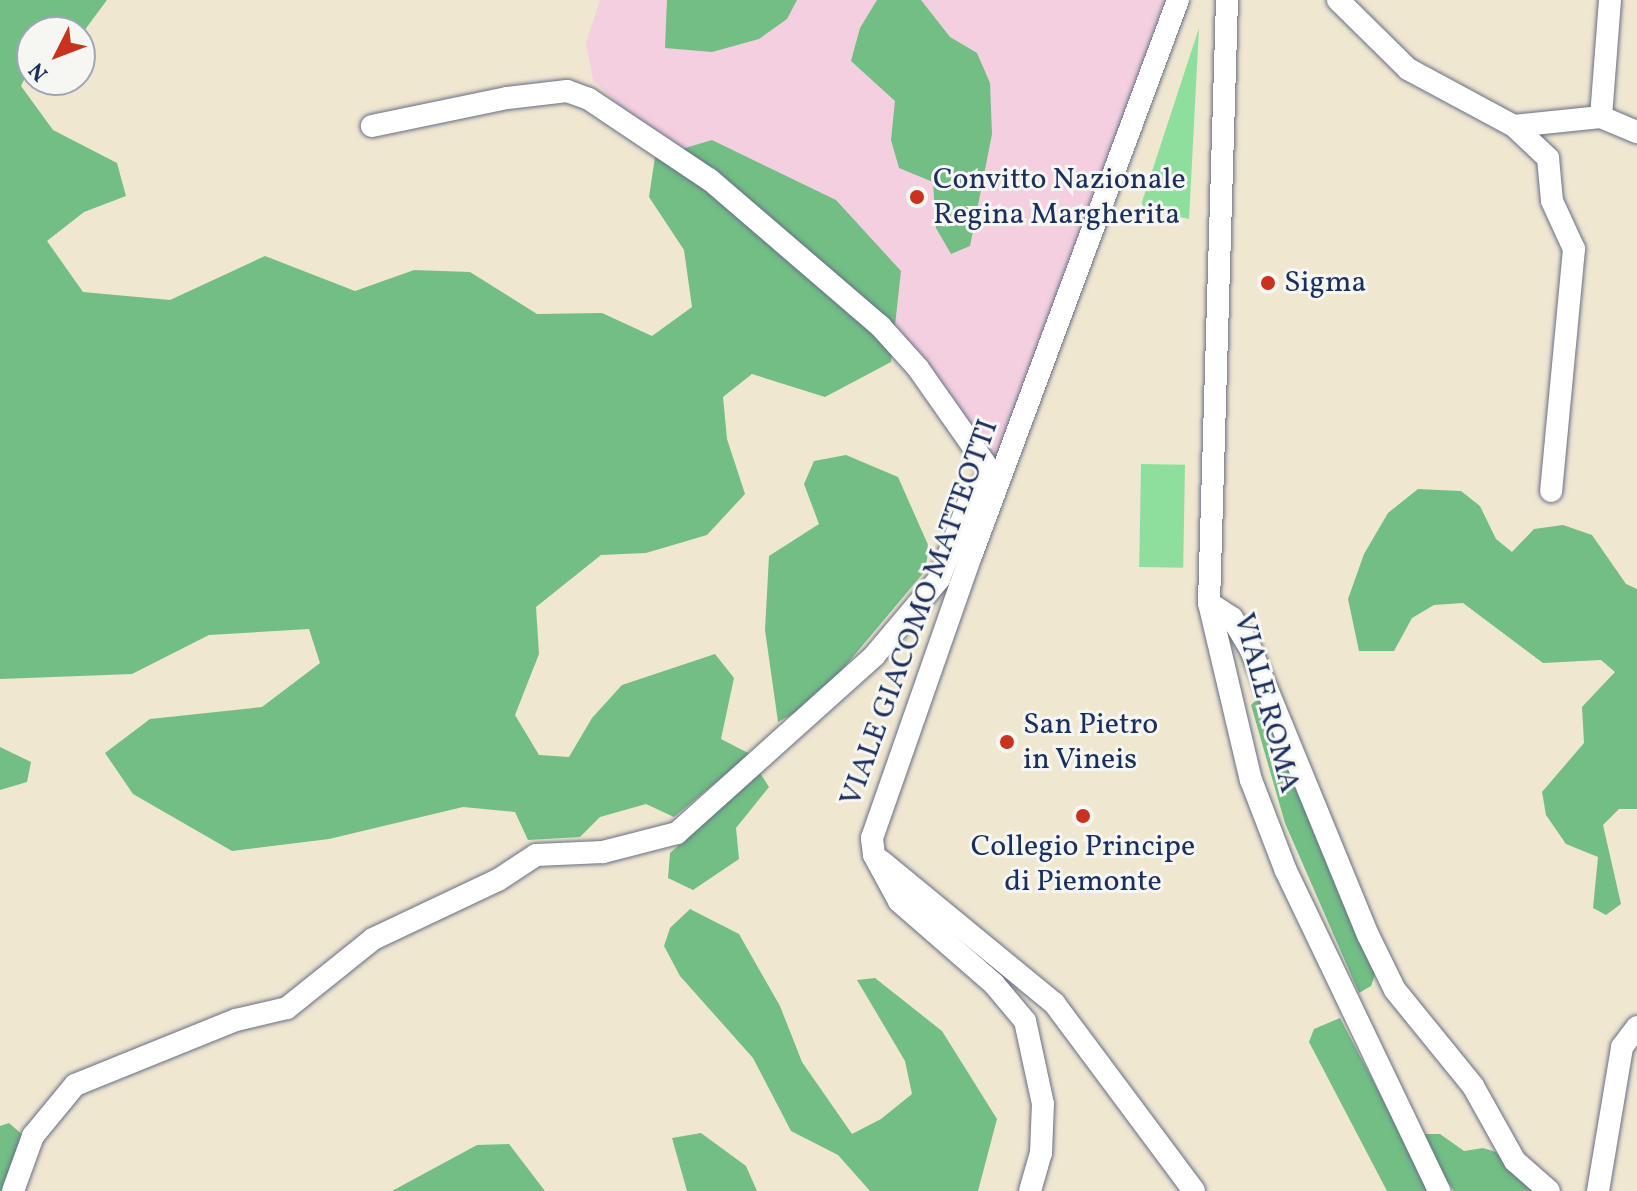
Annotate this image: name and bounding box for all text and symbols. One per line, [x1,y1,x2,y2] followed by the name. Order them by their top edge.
[16,16,96,96] north arrow
[22,55,56,87] text: N
[933,162,1186,232] place label: Convitto Nazionale Regina Margherita
[908,188,926,206] marker: Convitto Nazionale Regina Margherita
[1284,265,1366,301] place label: Sigma
[1259,274,1277,292] marker: Sigma
[833,415,1007,811] street label: VIALE GIACOMO MATTEOTTI
[1225,609,1307,797] street label: VIALE ROMA
[1023,707,1158,778] place label: San Pietro in Vineis
[998,733,1016,751] marker: San Pietro in Vineis
[1074,807,1092,825] marker: Collegio Principe di Piemonte
[971,829,1195,900] place label: Collegio Principe di Piemonte

